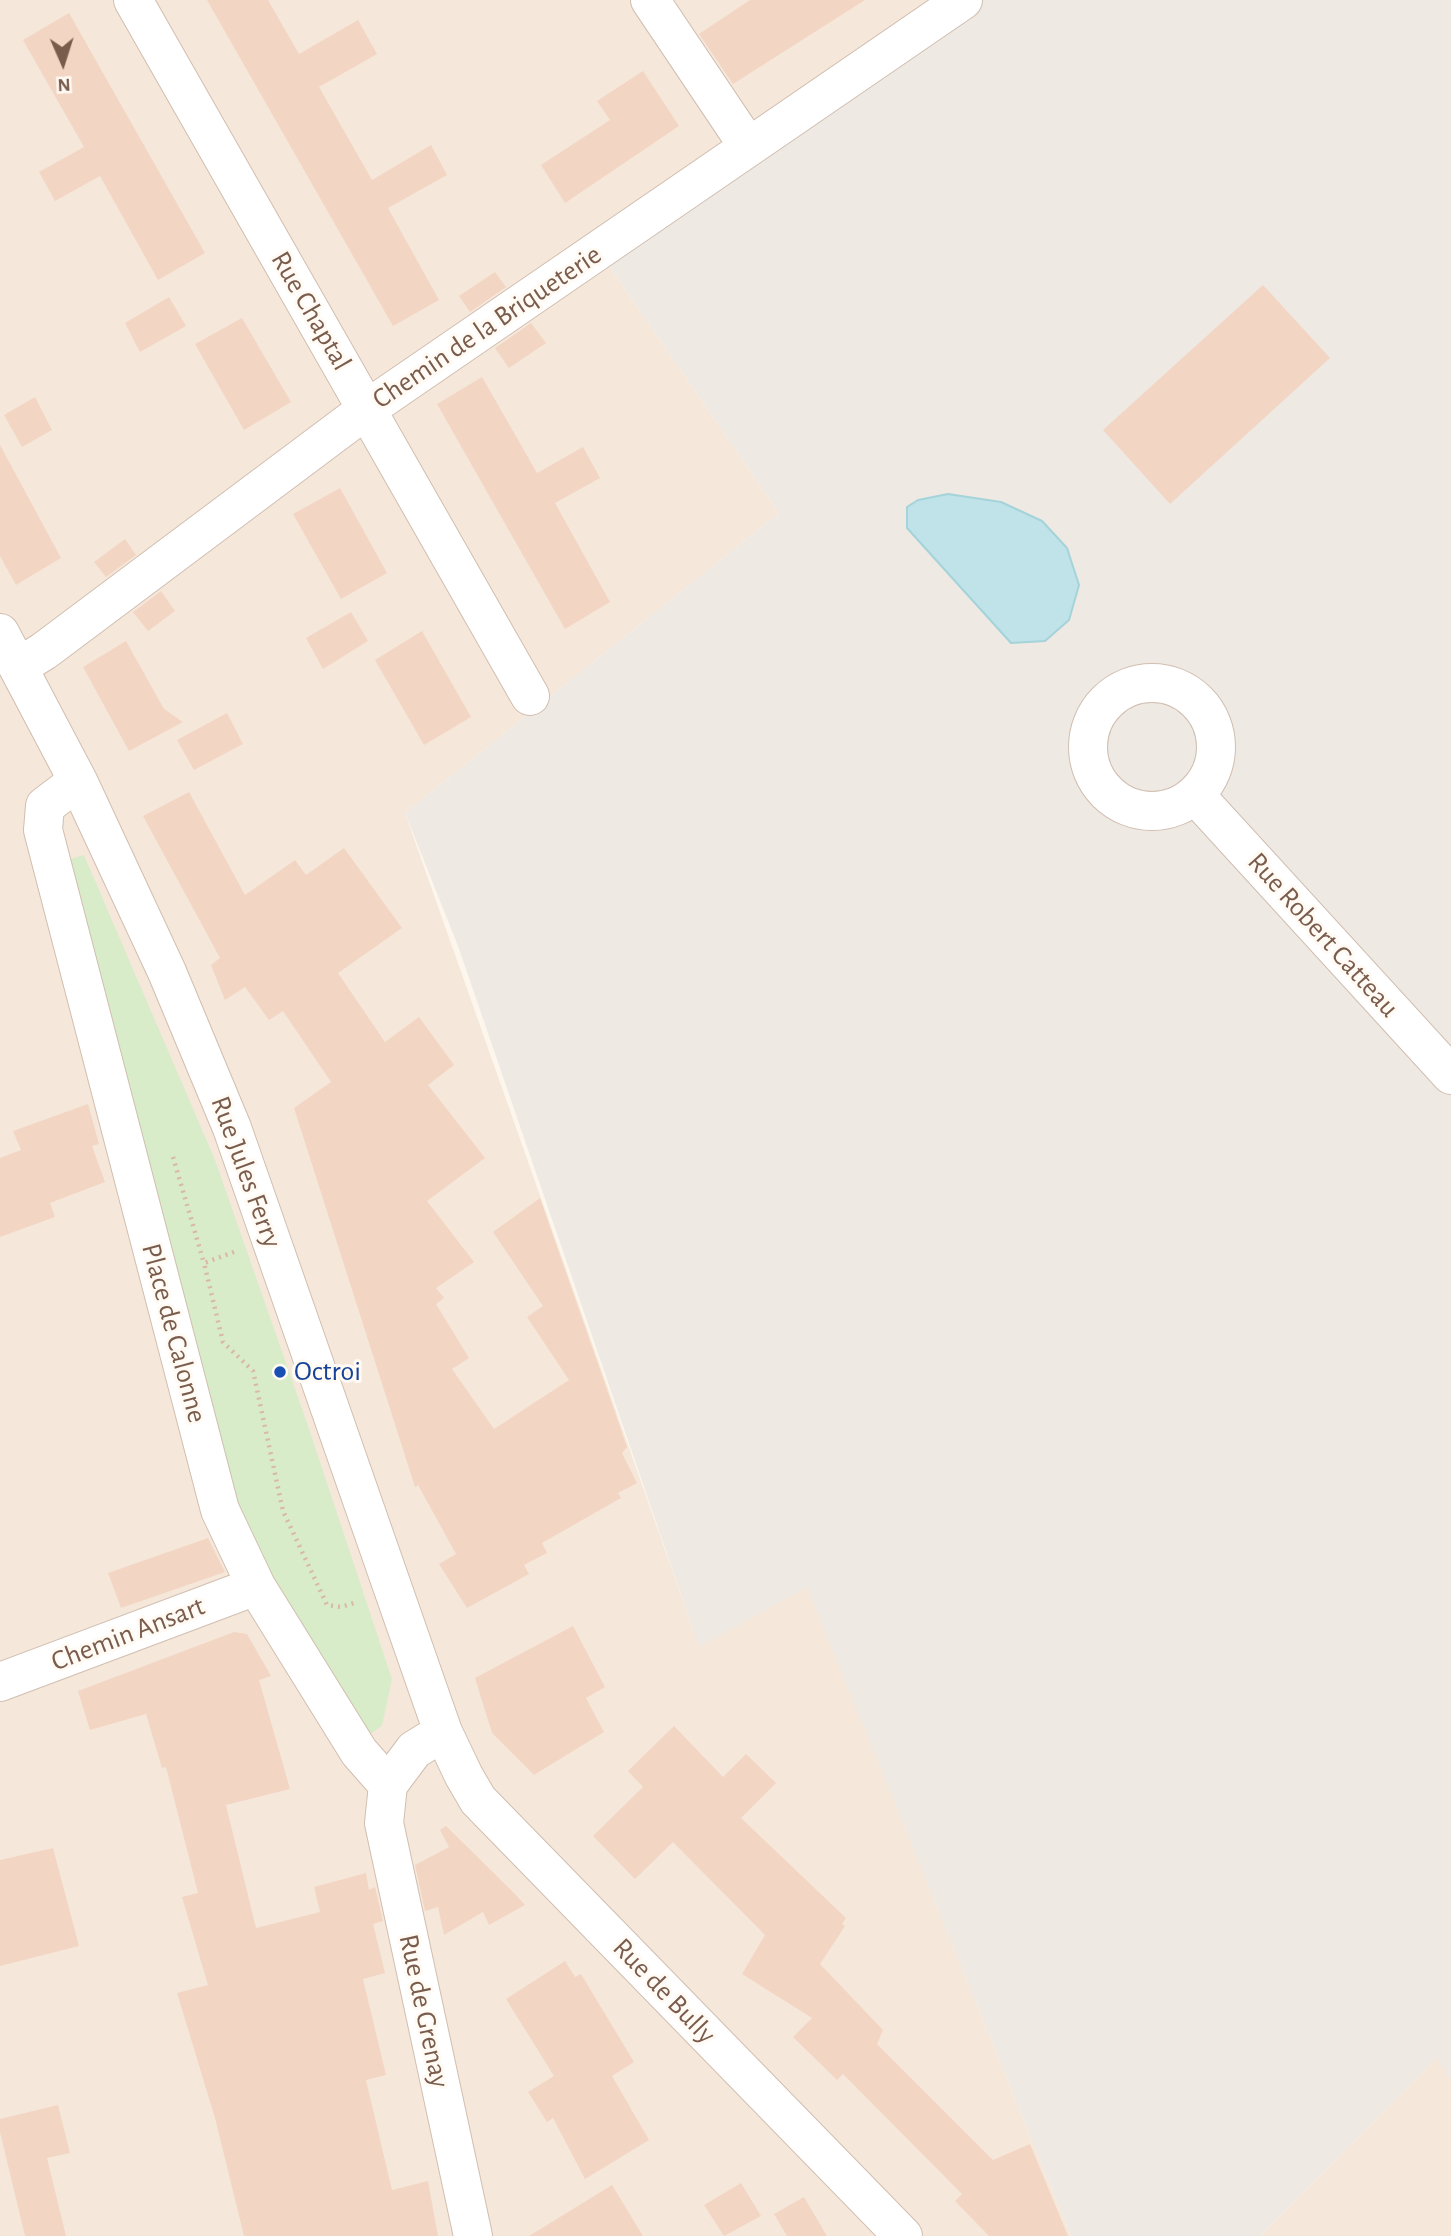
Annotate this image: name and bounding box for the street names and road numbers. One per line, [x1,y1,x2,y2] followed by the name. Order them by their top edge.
[366,238,608,416] street label: Chemin de la Briqueterie
[263,246,359,376] street label: Rue Chaptal
[1240,846,1406,1024] street label: Rue Robert Catteau
[203,1092,289,1252] street label: Rue Jules Ferry
[134,1240,214,1426] street label: Place de Calonne
[47,1589,209,1679] street label: Chemin Ansart
[391,1931,457,2091] street label: Rue de Grenay
[605,1931,723,2051] street label: Rue de Bully

